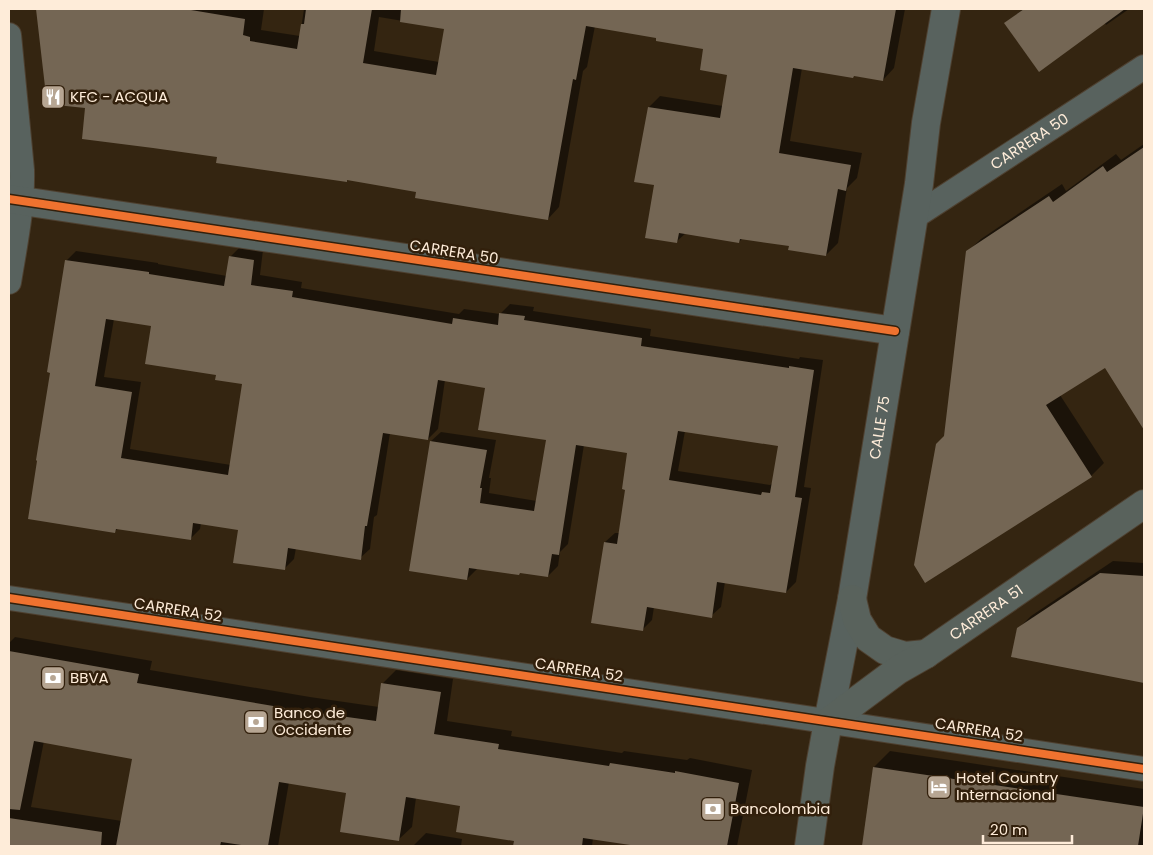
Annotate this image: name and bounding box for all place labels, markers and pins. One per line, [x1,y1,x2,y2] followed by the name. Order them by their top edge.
[40,84,66,110] restaurant icon: KFC - ACQUA
[70,86,168,107] place label: KFC - ACQUA
[40,665,66,691] bank icon: BBVA
[70,667,109,688] place label: BBVA
[274,702,352,740] place label: Banco de Occidente
[243,709,269,735] bank icon: Banco de Occidente
[956,767,1059,805] place label: Hotel Country Internacional
[926,774,952,800] hotel icon: Hotel Country Internacional
[700,796,726,822] bank icon: Bancolombia
[730,798,830,819] place label: Bancolombia

